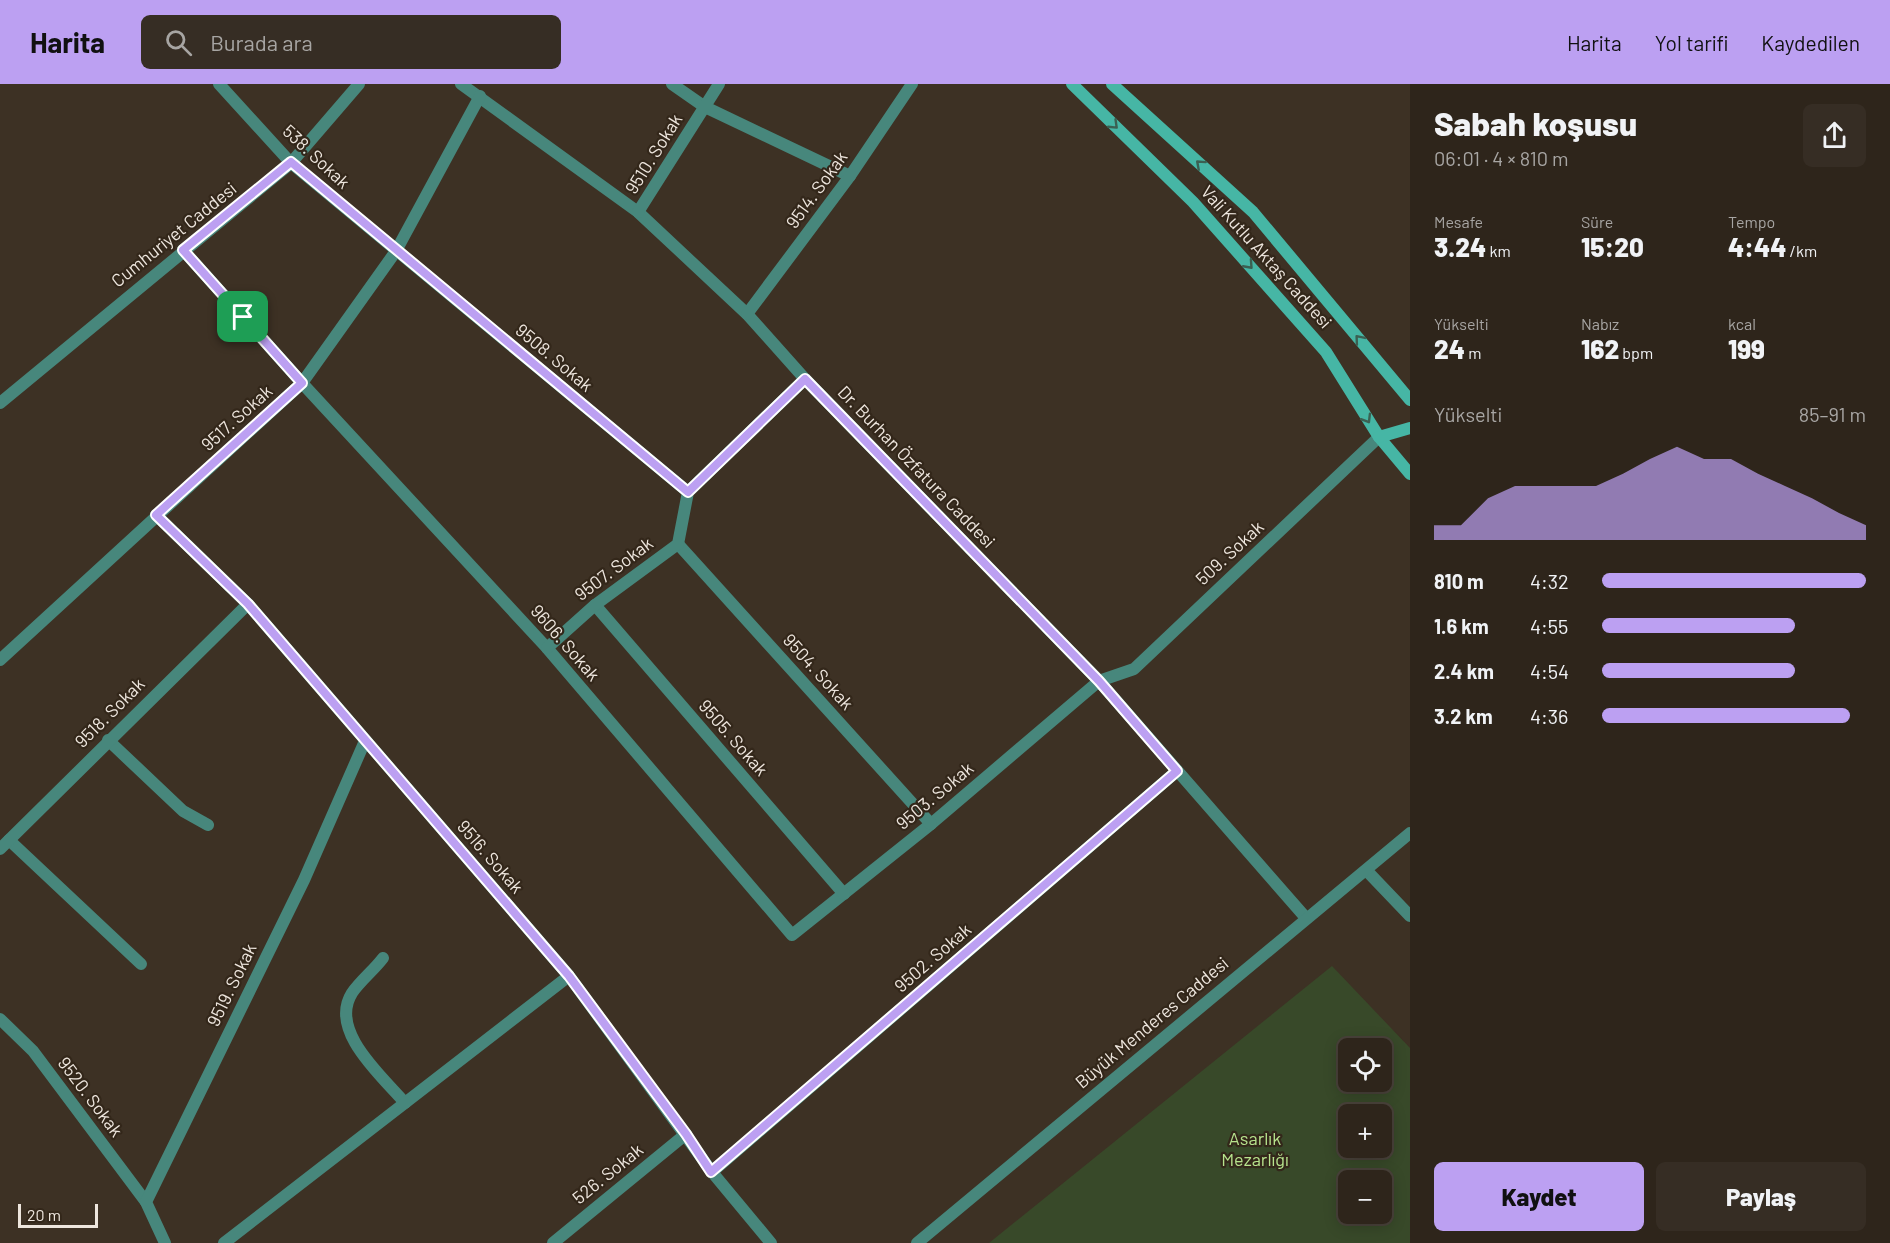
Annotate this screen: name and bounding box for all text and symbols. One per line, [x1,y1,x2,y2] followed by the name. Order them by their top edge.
[141,15,561,69] search box
[30,25,105,59] text: Harita
[162,26,195,59] icon: search
[210,29,313,55] text: Burada ara
[1567,30,1622,55] text: Harita
[1655,30,1728,55] text: Yol tarifi
[1761,30,1860,55] text: Kaydedilen
[1434,103,1637,143] text: Sabah koşusu
[1803,104,1866,167] button: share
[620,109,686,198] street label: 9510. Sokak
[1107,118,1117,129] one-way arrow
[278,120,355,193] street label: 538. Sokak
[781,146,852,232] street label: 9514. Sokak
[1434,146,1568,170] text: 06:01 · 4 × 810 m
[1196,160,1207,171] one-way arrow
[106,177,240,291] street label: Cumhuriyet Caddesi
[1197,180,1337,332] street label: Vali Kutlu Aktaş Caddesi
[1434,212,1483,231] text: Mesafe
[1581,212,1613,231] text: Süre
[1728,212,1775,231] text: Tempo
[1434,231,1486,262] text: 3.24
[1581,231,1644,262] text: 15:20
[1728,231,1786,262] text: 4:44
[1486,241,1511,260] text: km
[1786,241,1817,260] text: /km
[1242,258,1253,269] one-way arrow
[217,291,268,342] pin
[226,300,259,333] icon: arrive
[1434,314,1488,333] text: Yükselti
[1581,314,1619,333] text: Nabız
[1728,314,1756,333] text: kcal
[511,319,598,396] street label: 9508. Sokak
[1434,333,1465,364] text: 24
[1581,333,1619,364] text: 162
[1728,333,1765,364] text: 199
[1355,335,1366,346] one-way arrow
[1465,343,1481,362] text: m
[1619,343,1653,362] text: bpm
[196,380,276,455] street label: 9517. Sokak
[834,381,1000,552] street label: Dr. Burhan Özfatura Caddesi
[1434,402,1502,426] text: Yükselti
[1799,402,1866,426] text: 85–91 m
[1360,413,1372,423] one-way arrow
[1191,515,1268,589] street label: 509. Sokak
[570,532,657,605] street label: 9507. Sokak
[1434,569,1484,593] text: 810 m
[1530,569,1569,593] text: 4:32
[527,600,605,685] street label: 9606. Sokak
[1434,614,1489,638] text: 1.6 km
[1530,614,1568,638] text: 4:55
[779,629,859,714] street label: 9504. Sokak
[1434,659,1494,683] text: 2.4 km
[1530,659,1569,683] text: 4:54
[70,673,149,752] street label: 9518. Sokak
[695,695,773,780] street label: 9505. Sokak
[1434,704,1493,728] text: 3.2 km
[1530,704,1568,728] text: 4:36
[891,757,977,834] street label: 9503. Sokak
[453,815,528,897] street label: 9516. Sokak
[889,918,975,997] street label: 9502. Sokak
[202,939,261,1030] street label: 9519. Sokak
[1071,952,1232,1093] street label: Büyük Menderes Caddesi
[1338,1038,1392,1224] map controls
[1338,1038,1392,1092] button: locate
[54,1052,128,1141] street label: 9520. Sokak
[1338,1104,1392,1158] button: +
[1221,1127,1289,1170] park label: Asarlık Mezarlığı
[568,1138,647,1208] street label: 526. Sokak
[1434,1162,1644,1231] button: Kaydet
[1656,1162,1866,1231] button: Paylaş
[1338,1170,1392,1224] button: −
[18,1201,98,1228] scale bar
[27,1205,61,1224] text: 20 m

